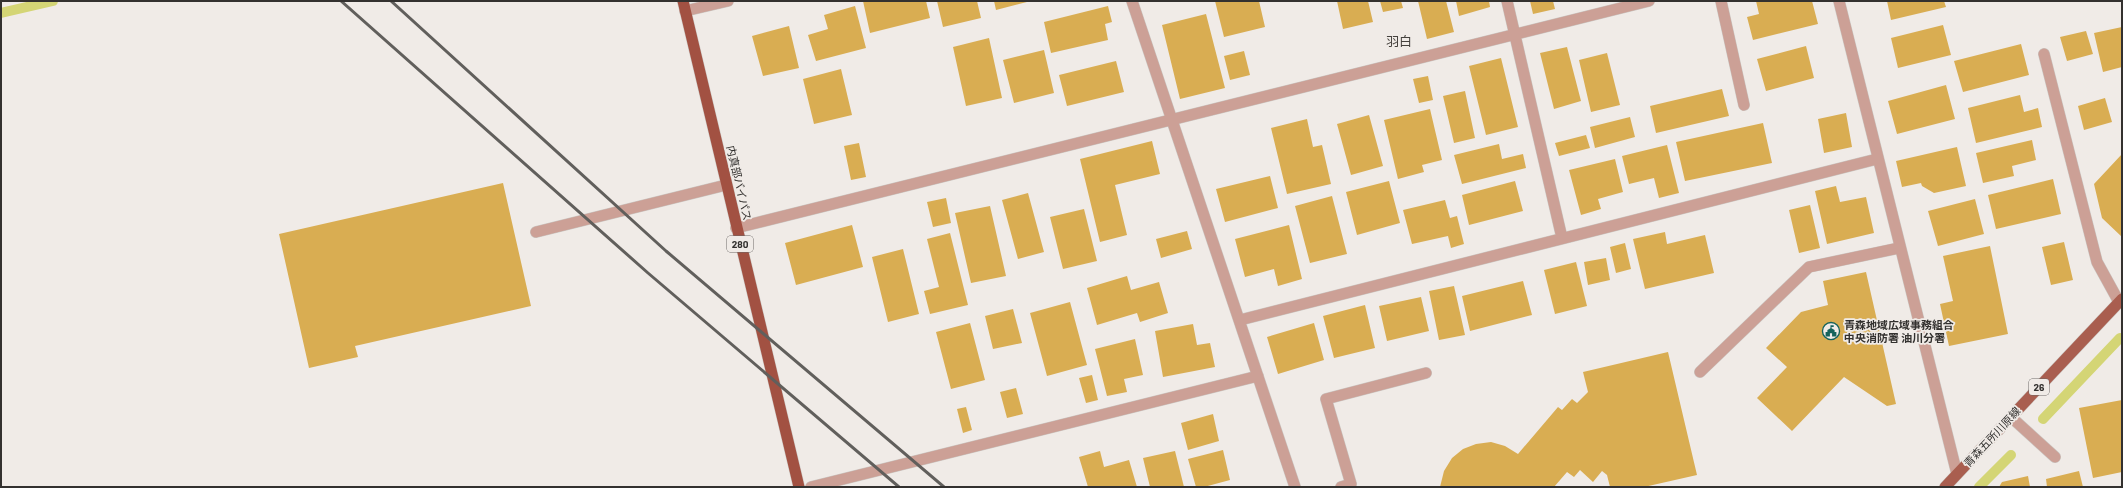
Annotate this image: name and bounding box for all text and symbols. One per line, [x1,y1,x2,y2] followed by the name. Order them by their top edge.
[1386,33,1412,49] district label: 羽白
[725,144,754,222] street label: 内真部バイパス
[727,236,753,252] road number: 280
[1844,318,1954,344] place label: 青森地域広域事務組合 中央消防署 油川分署
[1821,321,1841,341] public building icon: 青森地域広域事務組合 中央消防署 油川分署
[2029,379,2049,395] road number: 26
[1961,404,2023,469] street label: 青森五所川原線

